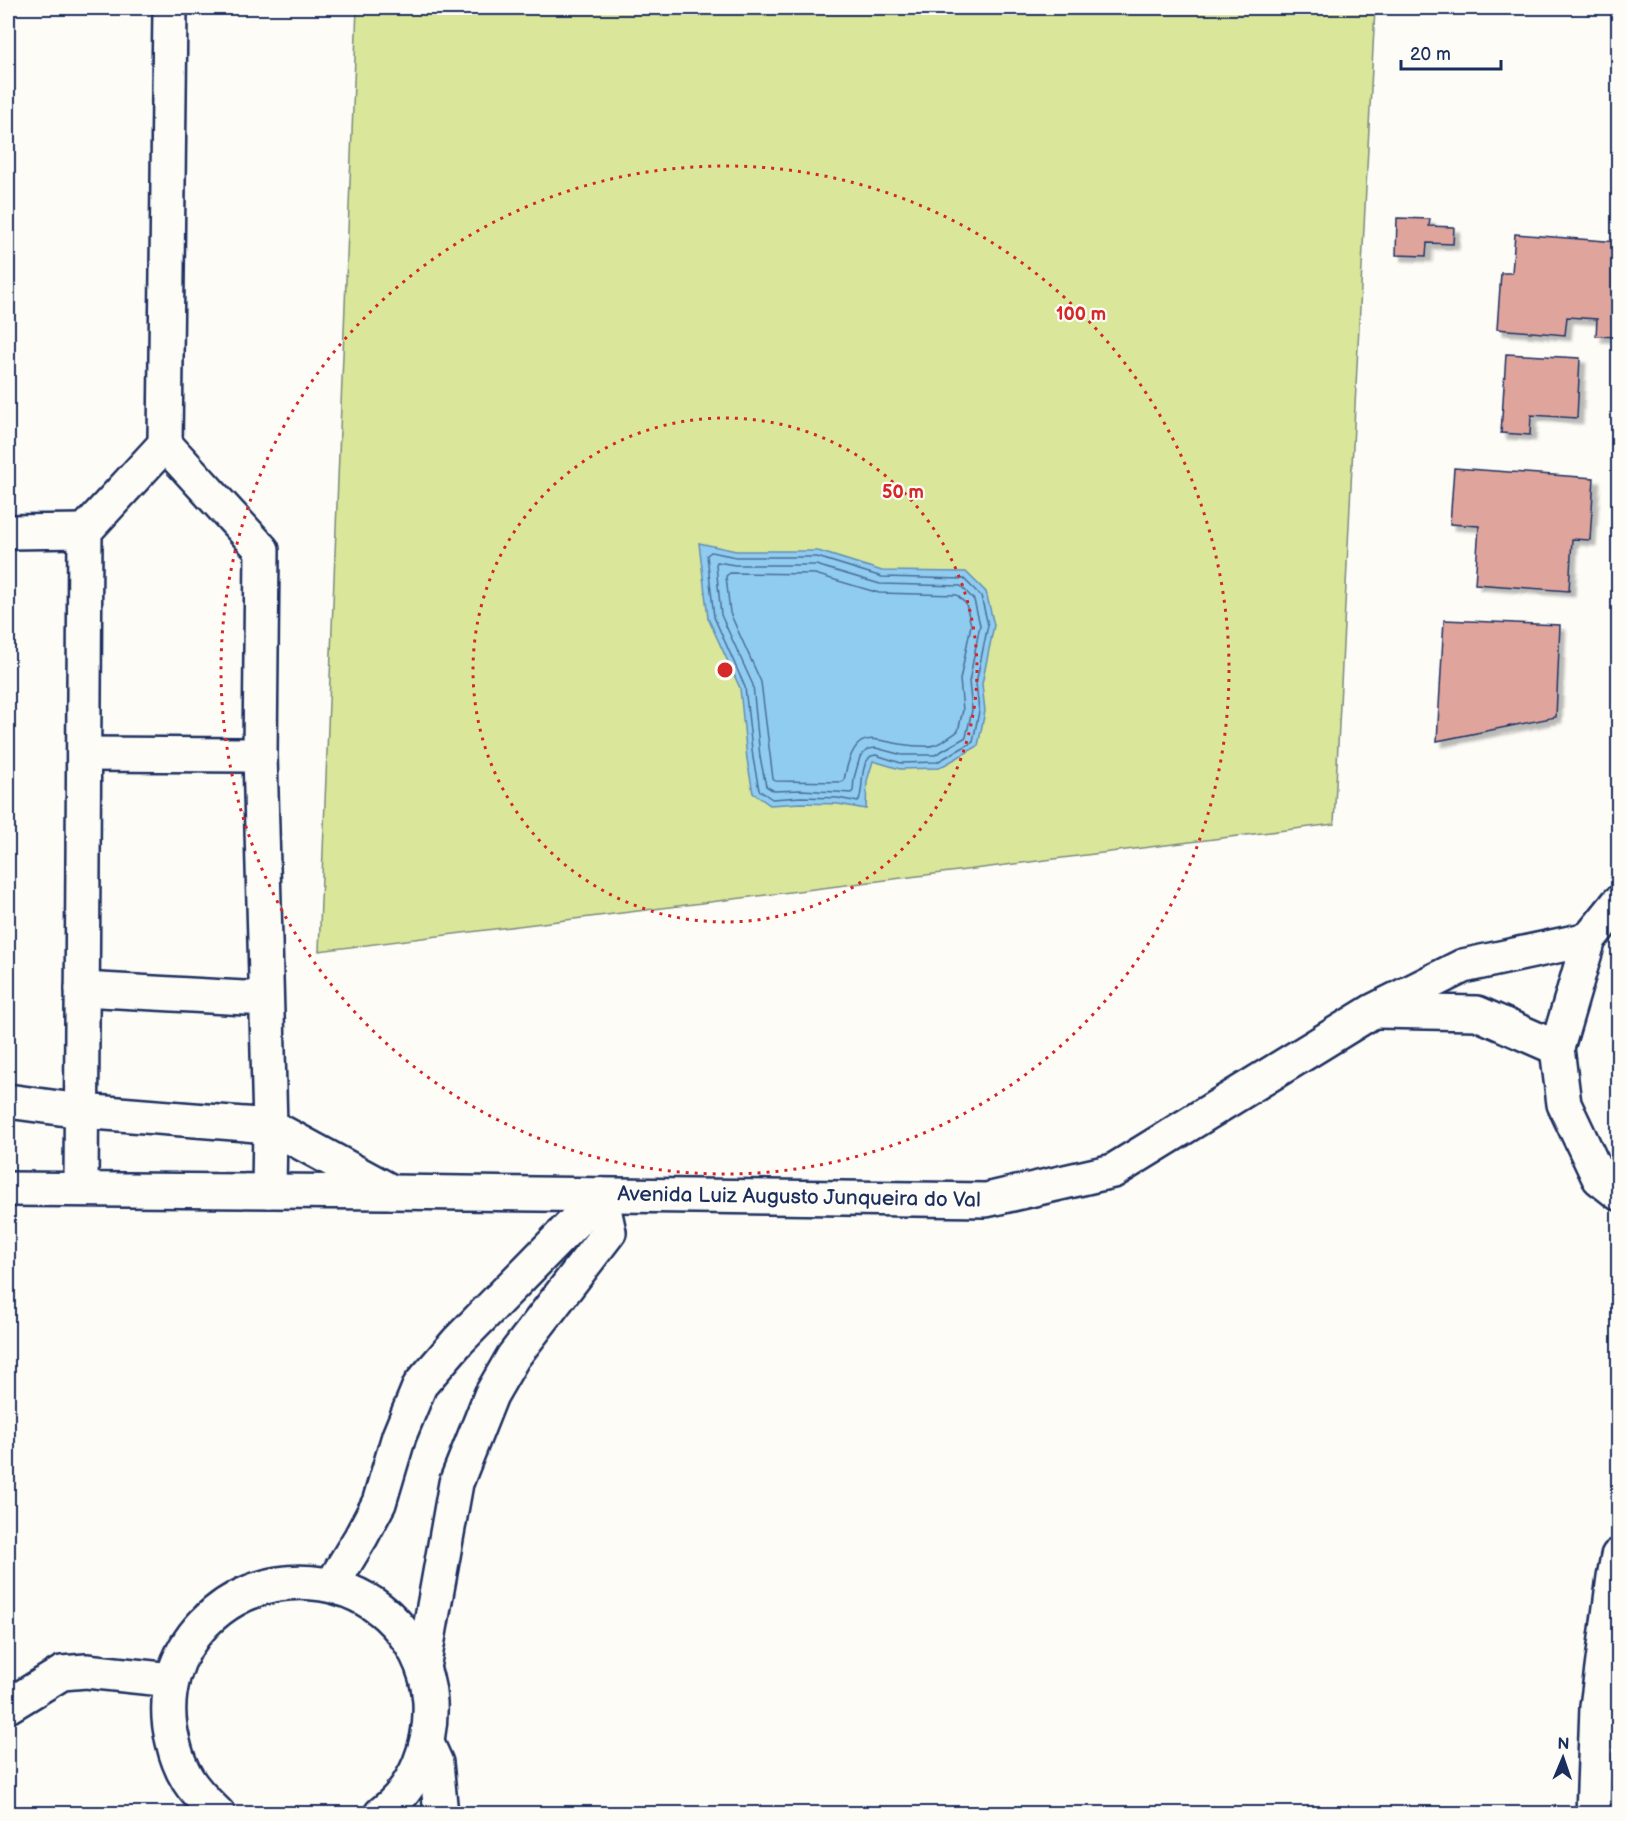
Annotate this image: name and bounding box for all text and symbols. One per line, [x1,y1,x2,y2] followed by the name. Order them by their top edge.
[1401,33,1502,71] scale bar
[1410,44,1451,65] text: 20 m
[1056,304,1106,325] text: 100 m
[882,482,924,503] text: 50 m
[715,660,735,680] centre of rings
[617,1181,981,1213] street label: Avenida Luiz Augusto Junqueira do Val
[1533,1728,1593,1788] north arrow
[1557,1735,1570,1754] text: N

